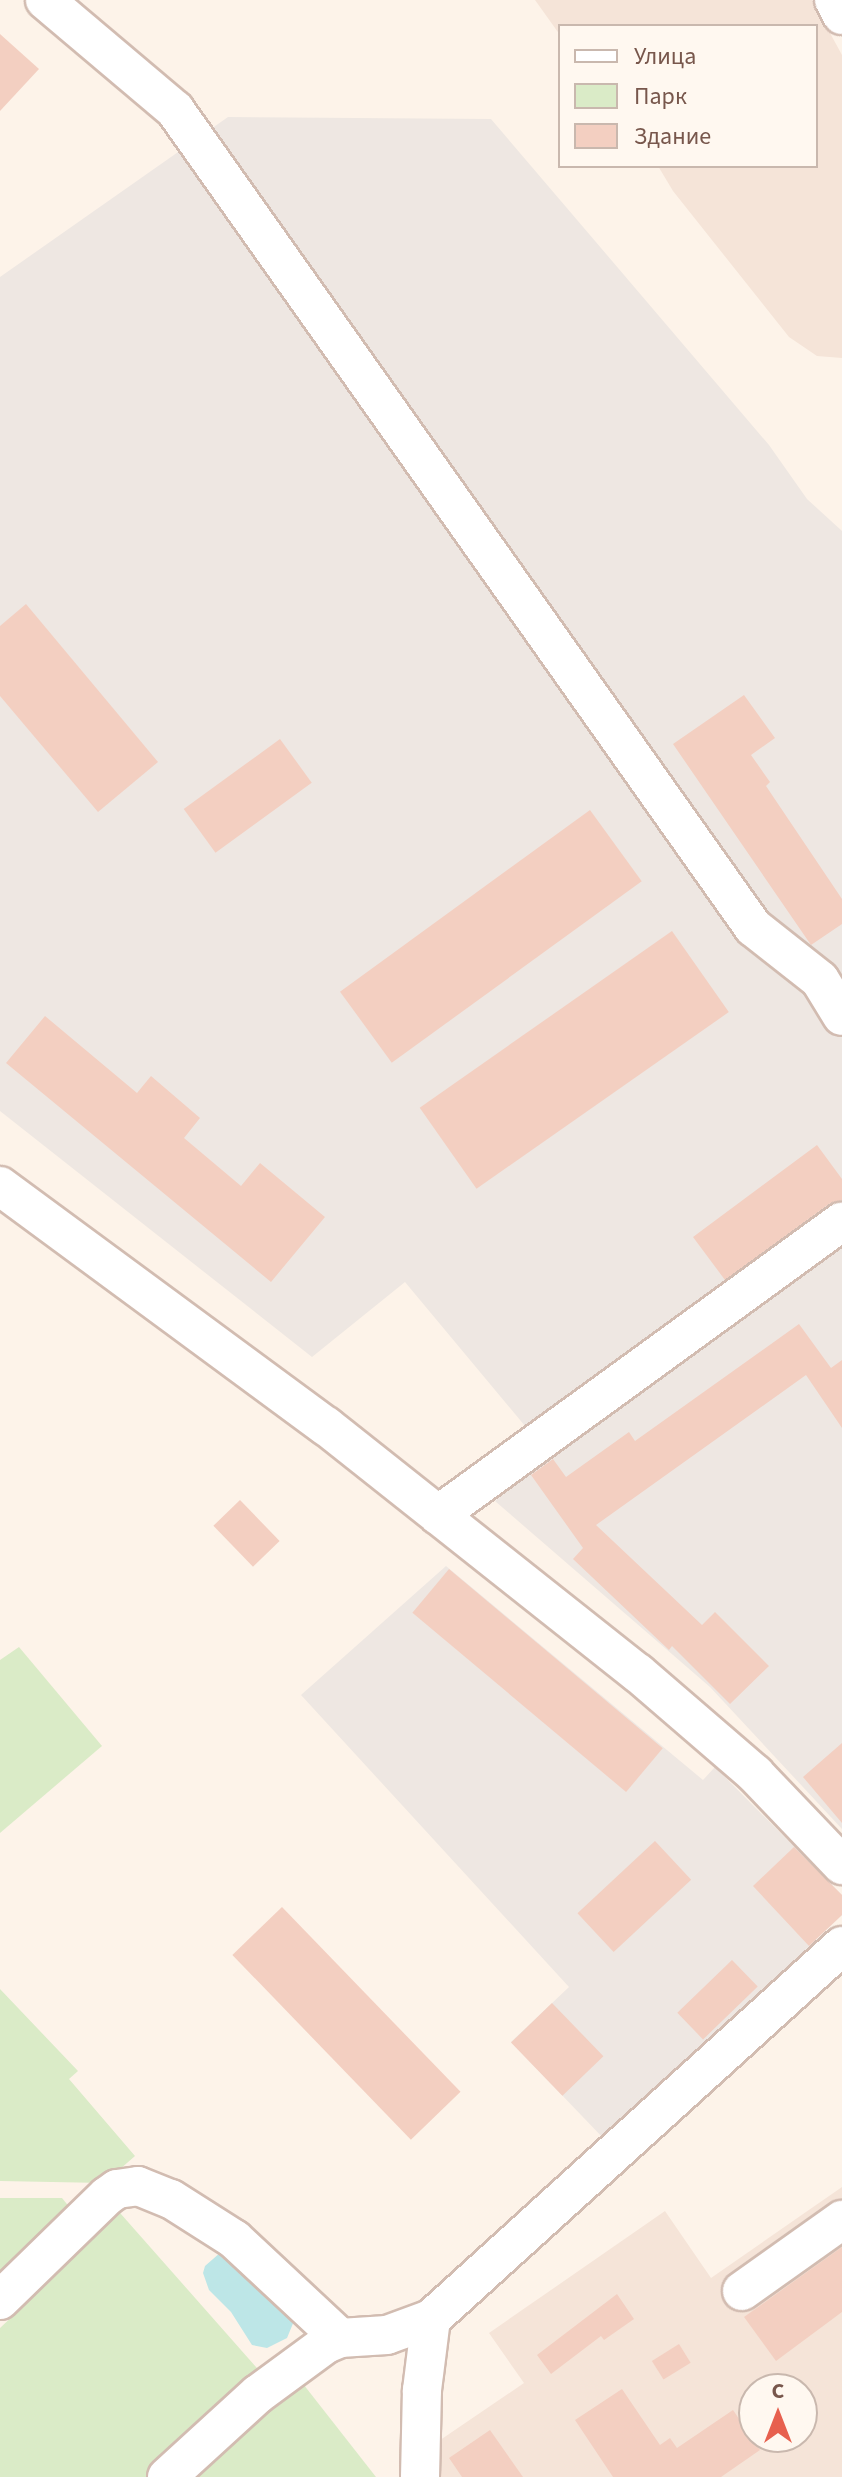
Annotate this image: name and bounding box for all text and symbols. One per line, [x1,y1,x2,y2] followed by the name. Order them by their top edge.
[558,24,818,168] legend
[634,39,696,74] text: Улица
[634,79,687,114] text: Парк
[634,119,711,154] text: Здание
[738,2373,818,2453] north arrow
[772,2375,784,2407] text: С

